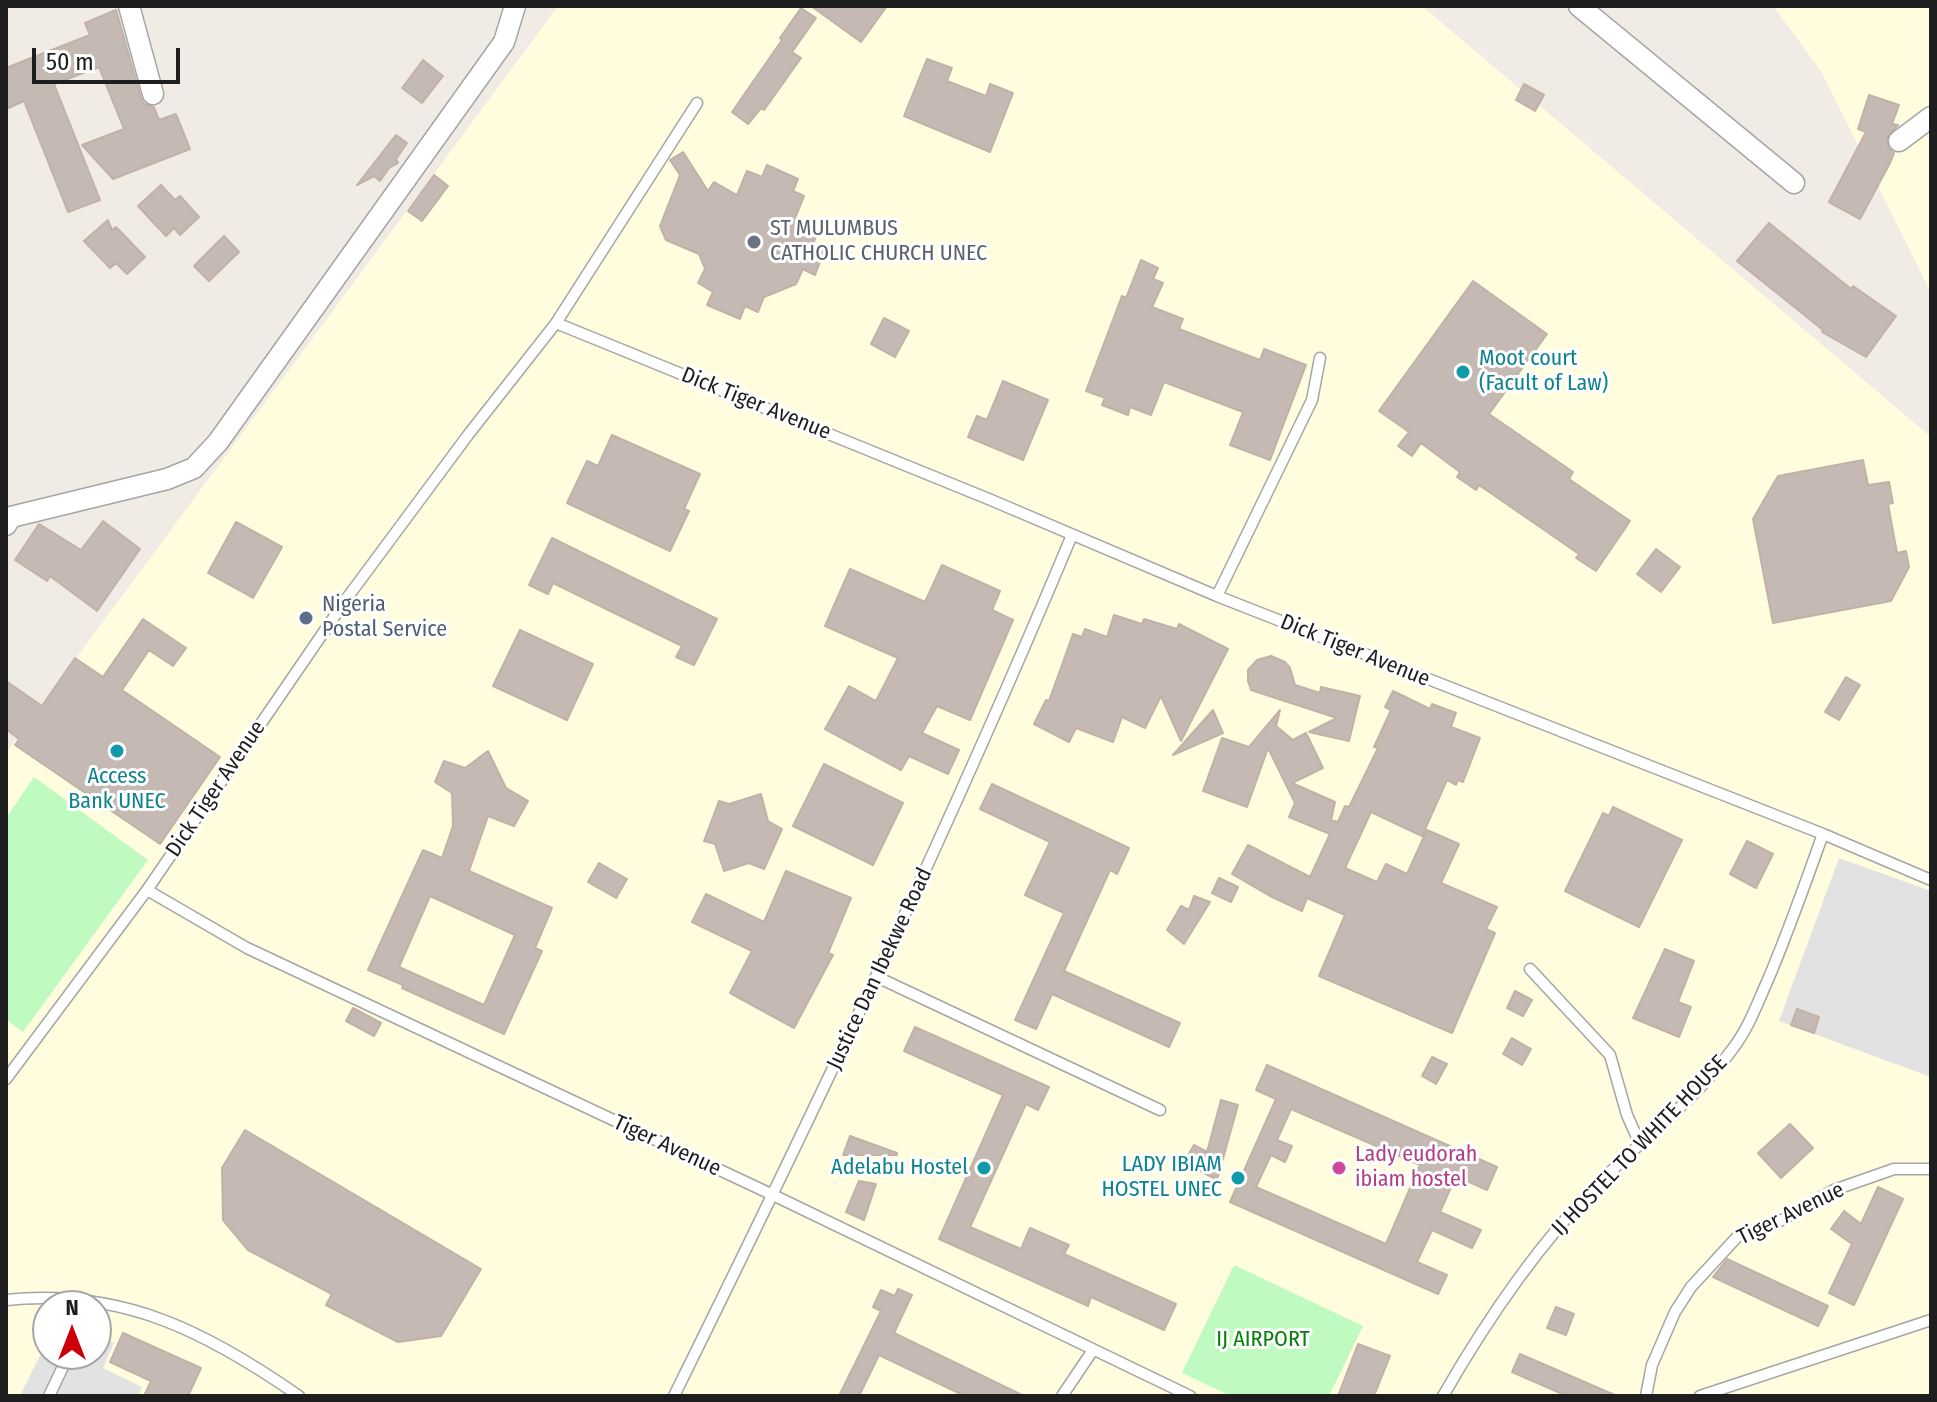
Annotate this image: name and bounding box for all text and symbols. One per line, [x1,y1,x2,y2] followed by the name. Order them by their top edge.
[36,32,184,82] scale bar
[46,48,94,76] text: 50 m
[770,216,987,268] place label: ST MULUMBUS CATHOLIC CHURCH UNEC
[745,233,763,251] marker: ST MULUMBUS CATHOLIC CHURCH UNEC
[1479,346,1608,398] place label: Moot court (Facult of Law)
[677,362,835,446] street label: Dick Tiger Avenue
[1454,363,1472,381] marker: Moot court (Facult of Law)
[322,592,447,644] place label: Nigeria Postal Service
[297,609,315,627] marker: Nigeria Postal Service
[1276,609,1434,693] street label: Dick Tiger Avenue
[161,716,271,862] street label: Dick Tiger Avenue
[108,742,126,760] marker: Access Bank UNEC
[68,764,166,816] place label: Access Bank UNEC
[822,864,938,1074] street label: Justice Dan Ibekwe Road
[1547,1050,1733,1242] street label: IJ HOSTEL TO WHITE HOUSE
[609,1110,725,1182] street label: Tiger Avenue
[1355,1142,1477,1194] place label: Lady eudorah ibiam hostel
[1101,1152,1222,1204] place label: LADY IBIAM HOSTEL UNEC
[831,1155,968,1181] place label: Adelabu Hostel
[975,1159,993,1177] marker: Adelabu Hostel
[1330,1159,1348,1177] marker: Lady eudorah ibiam hostel
[1229,1169,1247,1187] marker: LADY IBIAM HOSTEL UNEC
[1733,1177,1849,1251] street label: Tiger Avenue
[32,1290,112,1370] north arrow
[65,1294,79,1321] text: N
[1216,1327,1310,1353] park label: IJ AIRPORT

